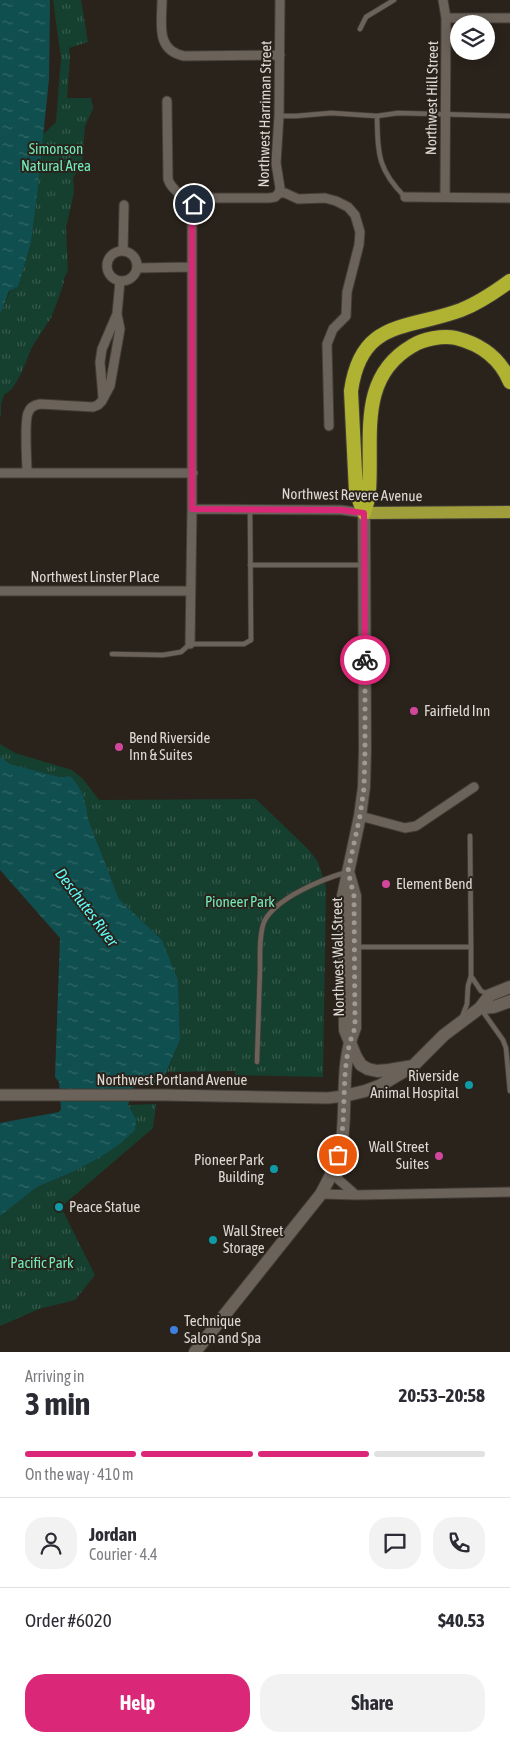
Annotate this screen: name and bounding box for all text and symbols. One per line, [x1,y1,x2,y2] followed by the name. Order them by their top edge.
[450,15,495,60] map controls
[450,15,495,60] button: layers
[255,40,274,188] street label: Northwest Harriman Street
[422,41,441,155] street label: Northwest Hill Street
[21,140,91,174] park label: Simonson Natural Area
[173,183,215,225] pin
[180,190,208,218] icon: home
[281,485,423,504] street label: Northwest Revere Avenue
[30,568,160,585] street label: Northwest Linster Place
[340,635,390,685] courier
[351,646,379,674] icon: bike
[424,702,490,719] place label: Fairfield Inn
[408,705,420,717] marker: Fairfield Inn
[129,729,210,763] place label: Bend Riverside Inn & Suites
[113,741,125,753] marker: Bend Riverside Inn & Suites
[52,864,123,951] water label: Deschutes River
[396,875,473,892] place label: Element Bend
[380,878,392,890] marker: Element Bend
[205,893,275,910] park label: Pioneer Park
[328,897,347,1017] street label: Northwest Wall Street
[370,1067,459,1101] place label: Riverside Animal Hospital
[97,1071,248,1088] street label: Northwest Portland Avenue
[463,1079,475,1091] marker: Riverside Animal Hospital
[317,1134,359,1176] pin
[369,1138,429,1172] place label: Wall Street Suites
[324,1141,352,1169] icon: bag
[433,1150,445,1162] marker: Wall Street Suites
[194,1151,265,1185] place label: Pioneer Park Building
[268,1163,280,1175] marker: Pioneer Park Building
[69,1198,141,1215] place label: Peace Statue
[53,1201,65,1213] marker: Peace Statue
[223,1222,283,1256] place label: Wall Street Storage
[207,1234,219,1246] marker: Wall Street Storage
[10,1254,74,1271] park label: Pacific Park
[184,1312,261,1346] place label: Technique Salon and Spa
[168,1324,180,1336] marker: Technique Salon and Spa
[25,1367,85,1385] text: Arriving in
[398,1384,485,1406] text: 20:53–20:58
[25,1385,90,1422] text: 3 min
[25,1465,134,1483] text: On the way · 410 m
[25,1517,77,1569] button: person
[369,1517,421,1569] button: chat
[433,1517,485,1569] button: phone
[89,1523,137,1545] text: Jordan
[89,1545,158,1563] text: Courier · 4.4
[25,1609,112,1631] text: Order #6020
[438,1609,485,1631] text: $40.53
[25,1674,250,1732] button: Help
[260,1674,485,1732] button: Share

